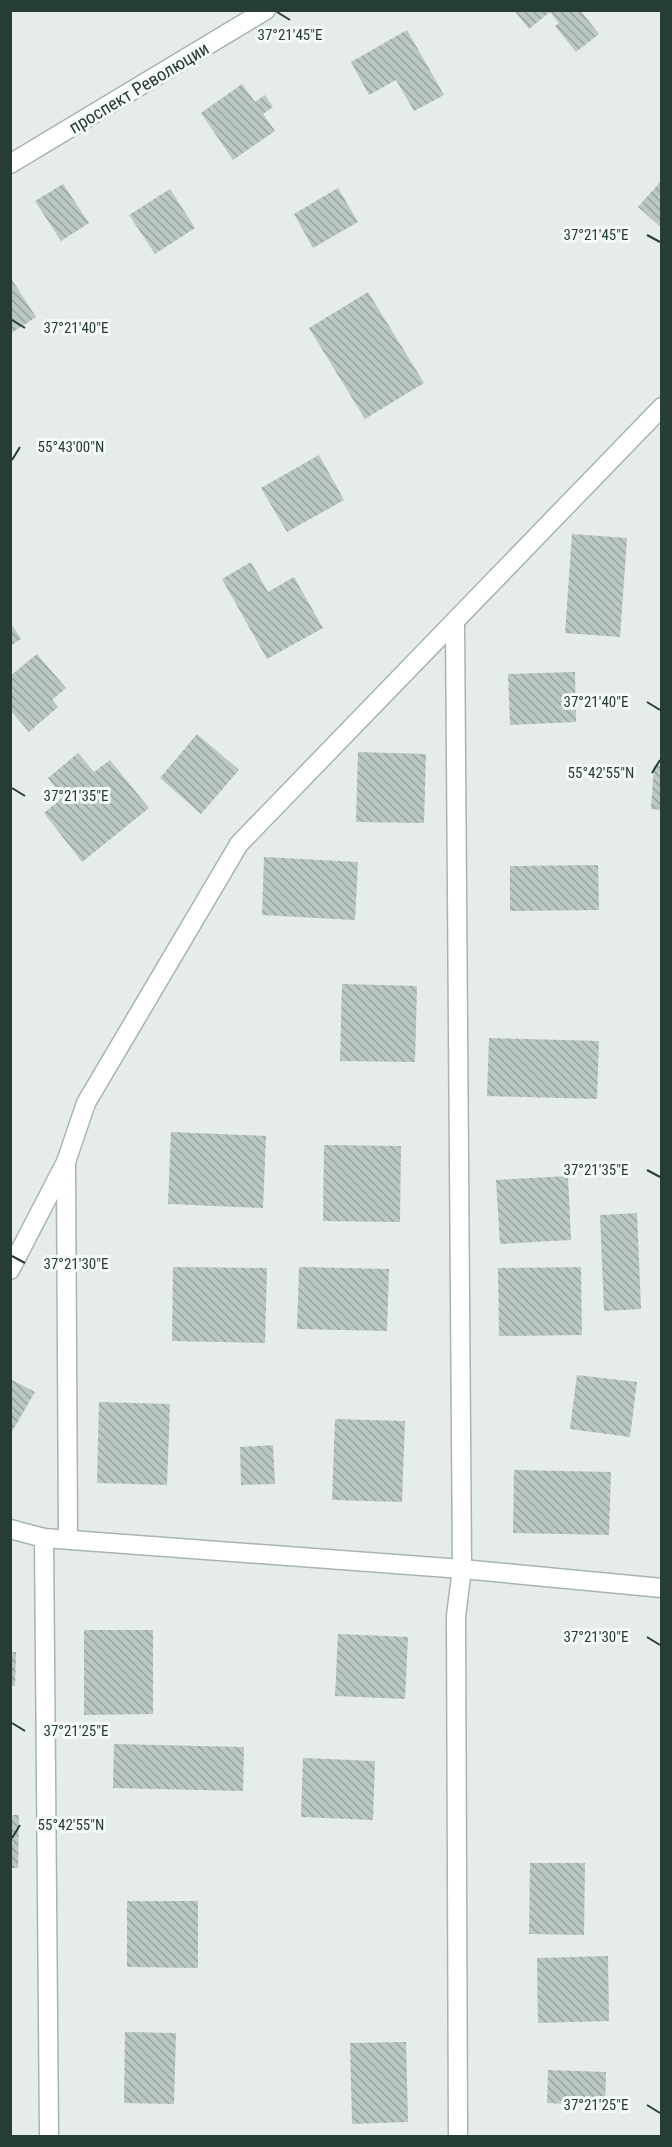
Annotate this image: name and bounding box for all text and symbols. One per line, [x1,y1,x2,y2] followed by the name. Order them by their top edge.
[258,26,322,44] text: 37°21'45"E
[65,38,212,138] street label: проспект Революции
[564,226,628,244] text: 37°21'45"E
[44,319,108,337] text: 37°21'40"E
[38,438,104,456] text: 55°43'00"N
[564,693,628,711] text: 37°21'40"E
[568,764,634,782] text: 55°42'55"N
[44,787,108,805] text: 37°21'35"E
[564,1161,628,1179] text: 37°21'35"E
[44,1255,108,1273] text: 37°21'30"E
[564,1628,628,1646] text: 37°21'30"E
[44,1722,108,1740] text: 37°21'25"E
[38,1816,104,1834] text: 55°42'55"N
[564,2096,628,2114] text: 37°21'25"E

